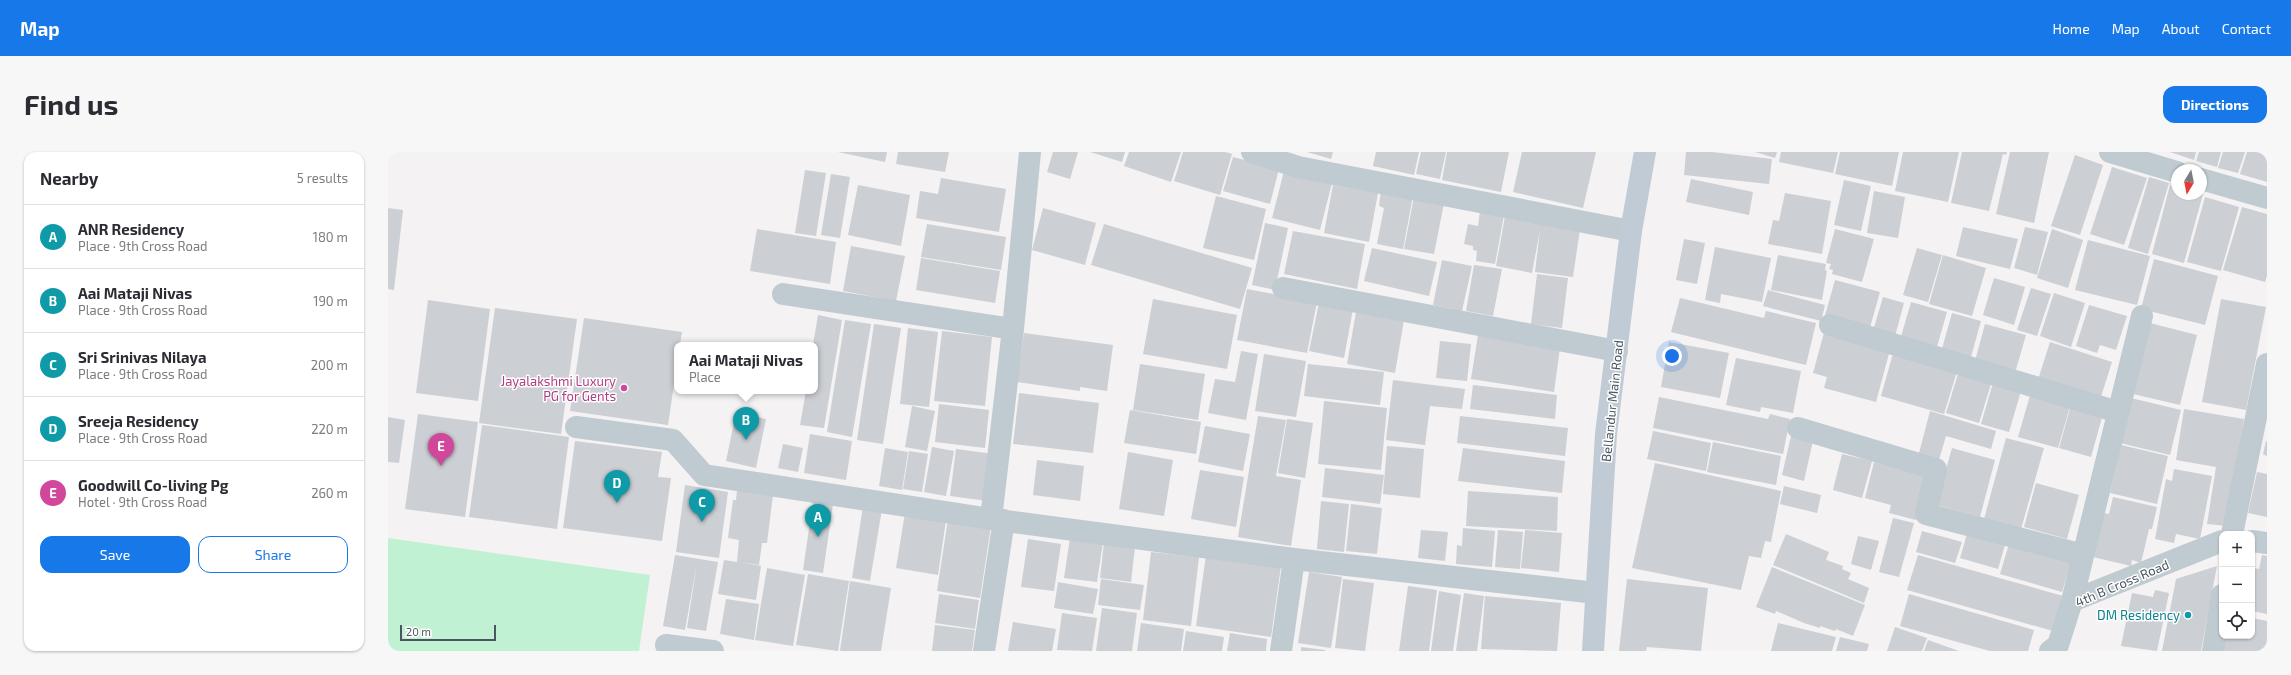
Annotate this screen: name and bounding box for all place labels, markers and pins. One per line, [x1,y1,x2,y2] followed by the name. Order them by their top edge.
[501,373,616,404] place label: Jayalakshmi Luxury PG for Gents
[619,383,629,393] marker: Jayalakshmi Luxury PG for Gents
[733,407,759,440] pin: B
[428,433,454,466] pin: E
[604,470,630,503] pin: D
[689,489,715,522] pin: C
[805,504,831,537] pin: A
[2097,607,2180,623] place label: DM Residency
[2183,610,2193,620] marker: DM Residency

